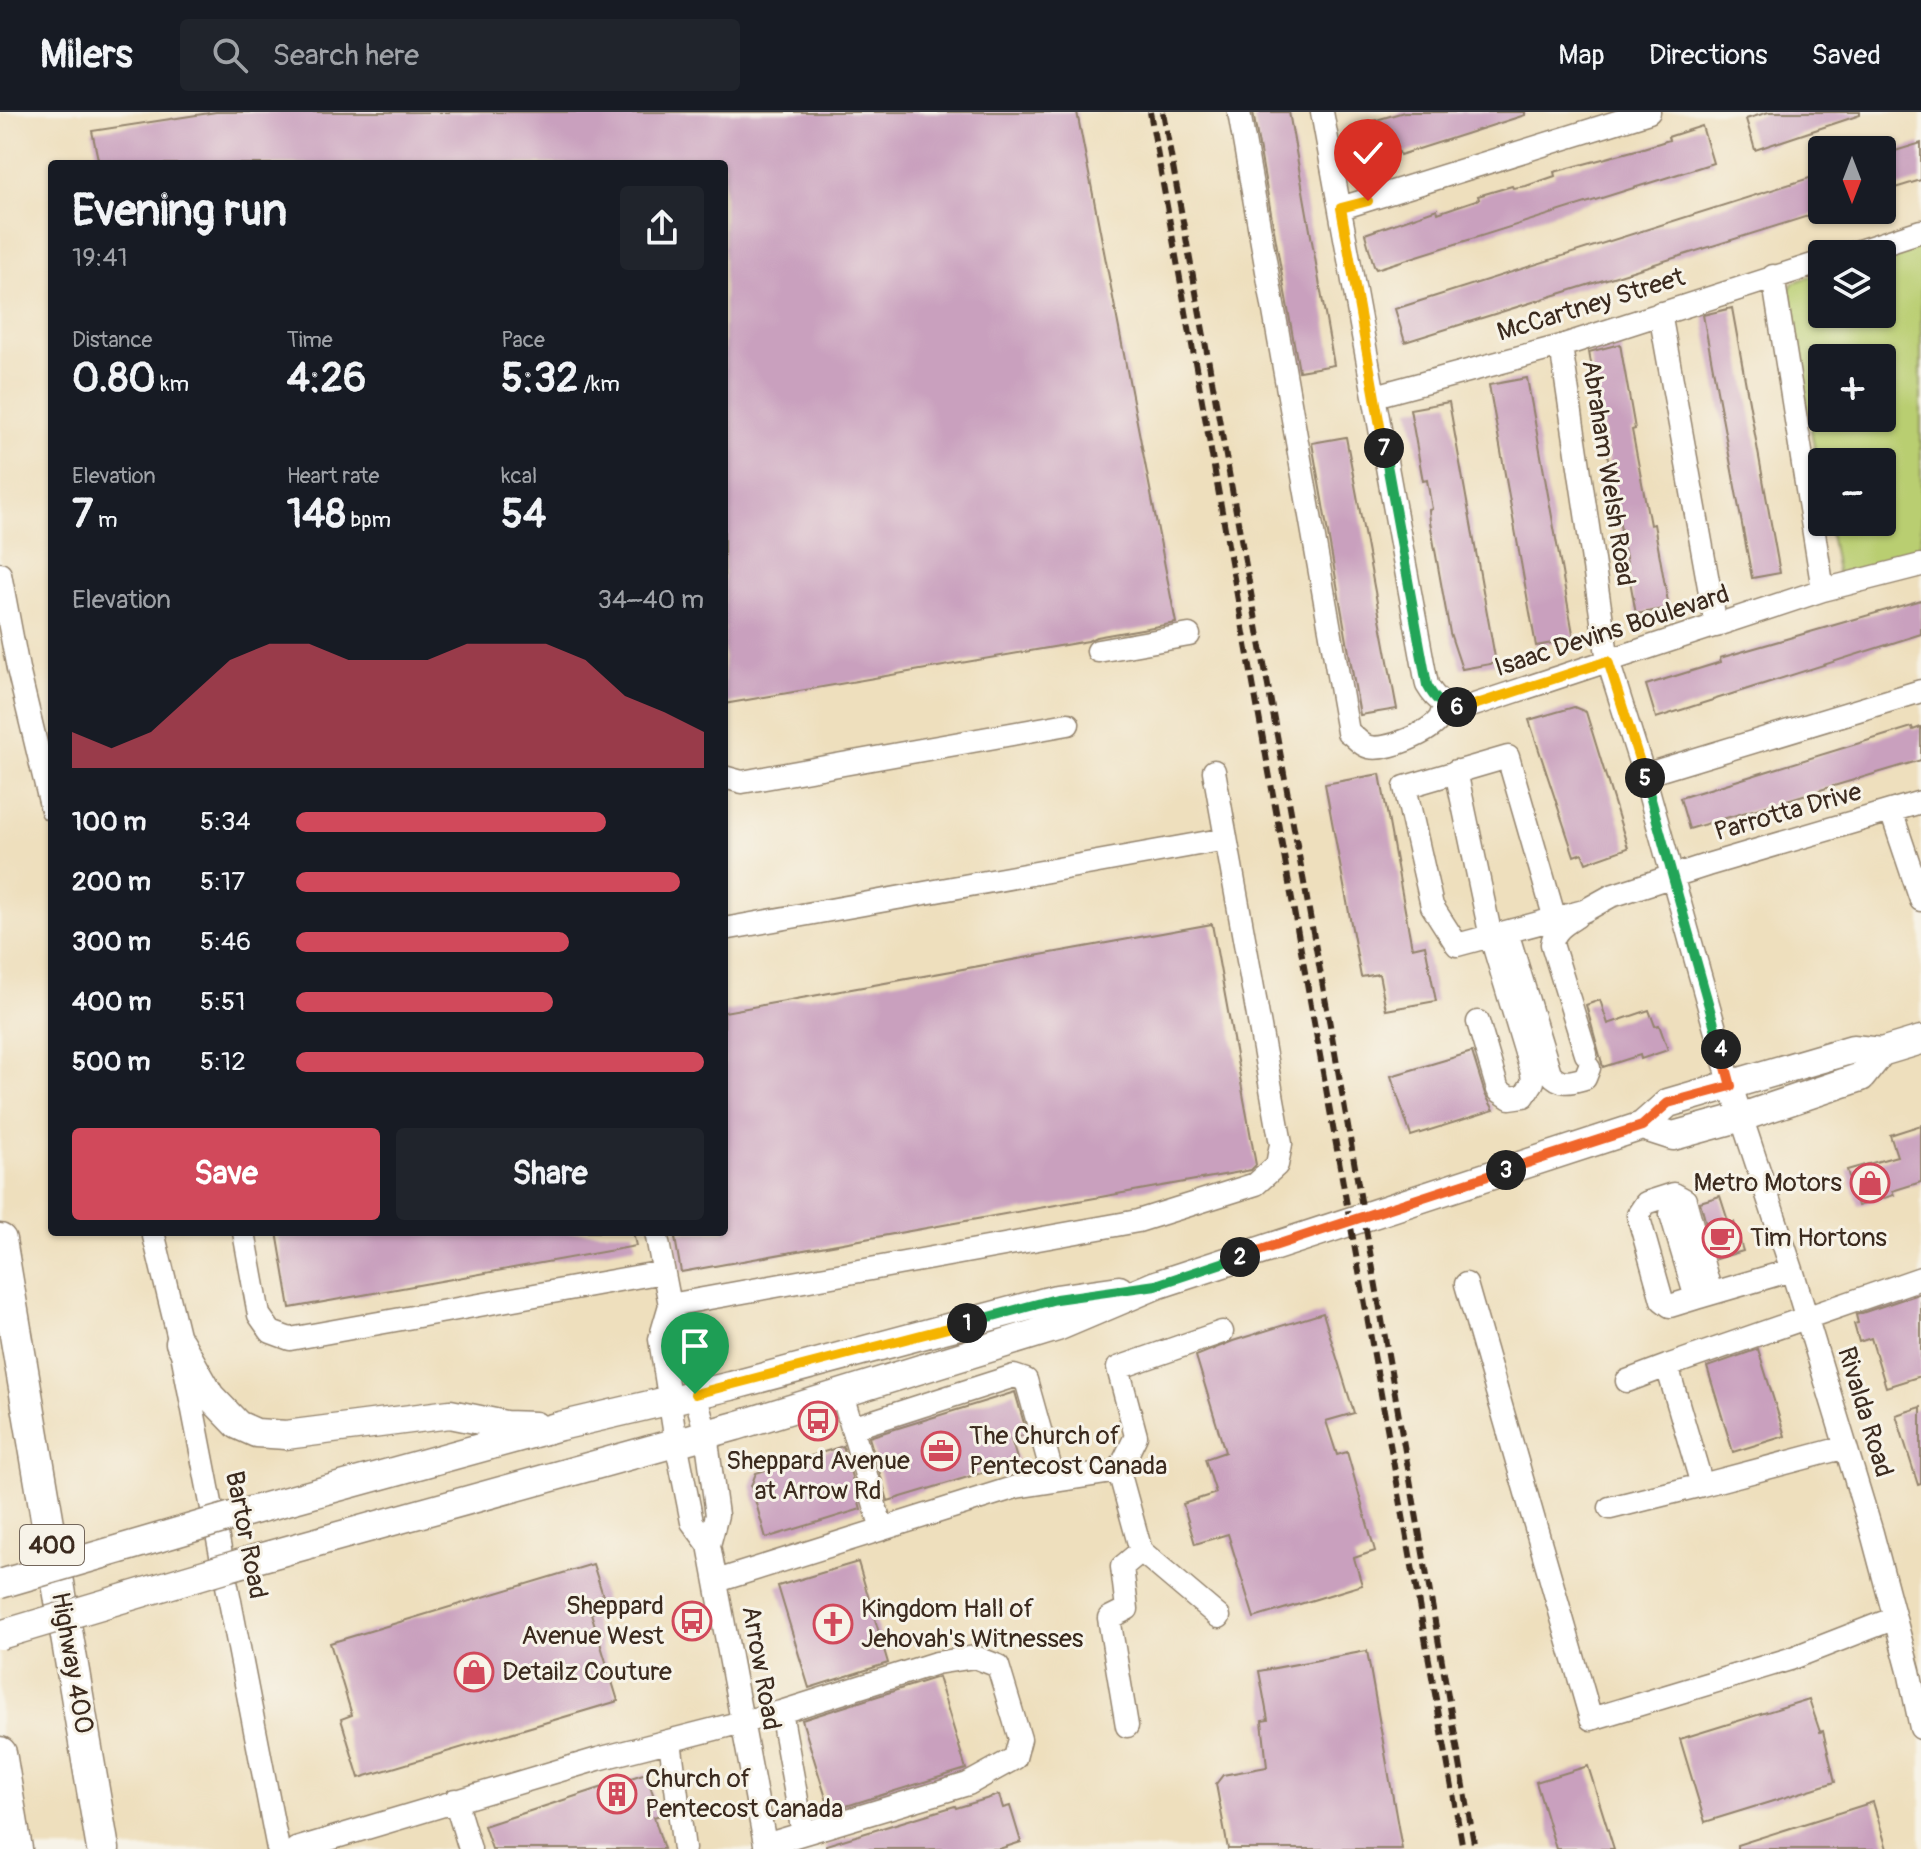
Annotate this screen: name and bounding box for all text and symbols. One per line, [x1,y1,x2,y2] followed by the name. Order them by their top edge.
[180,19,740,91] search box
[40,31,132,79] text: Milers
[208,33,252,77] icon: search
[272,37,419,74] text: Search here
[1558,38,1605,73] text: Map
[1649,38,1768,73] text: Directions
[1812,38,1881,73] text: Saved
[1334,119,1402,201] pin
[1346,131,1390,175] icon: check
[1808,136,1896,224] north arrow
[1808,136,1896,536] map controls
[72,184,287,239] text: Evening run
[620,186,704,270] button: share
[1808,240,1896,328] button: layers
[72,242,128,274] text: 19:41
[1493,261,1689,349] street label: McCartney Street
[72,326,152,354] text: Distance
[287,326,333,354] text: Time
[501,326,545,354] text: Pace
[1808,344,1896,432] button: +
[72,354,156,403] text: 0.80
[287,354,366,403] text: 4:26
[501,354,578,403] text: 5:32
[1574,358,1642,588] street label: Abraham Welsh Road
[156,370,189,398] text: km
[578,370,620,398] text: /km
[1364,428,1404,468] pin: 7
[1378,434,1390,462] text: 7
[1808,448,1896,536] button: −
[72,462,156,490] text: Elevation
[287,462,379,490] text: Heart rate
[501,462,537,490] text: kcal
[72,490,93,539] text: 7
[287,490,346,539] text: 148
[501,490,546,539] text: 54
[93,506,117,534] text: m
[346,506,391,534] text: bpm
[1491,578,1733,684] street label: Isaac Devins Boulevard
[72,584,171,616] text: Elevation
[598,584,704,616] text: 34–40 m
[1437,687,1477,727] pin: 6
[1451,693,1463,721] text: 6
[1625,758,1665,798] pin: 5
[1639,764,1651,792] text: 5
[1711,776,1865,848] street label: Parrotta Drive
[72,806,146,838] text: 100 m
[200,806,251,838] text: 5:34
[72,866,151,898] text: 200 m
[200,866,245,898] text: 5:17
[72,926,151,958] text: 300 m
[200,926,251,958] text: 5:46
[72,986,151,1018] text: 400 m
[200,986,245,1018] text: 5:51
[1701,1029,1741,1069] pin: 4
[1715,1035,1727,1063] text: 4
[72,1046,150,1078] text: 500 m
[200,1046,246,1078] text: 5:12
[72,1128,380,1220] button: Save
[396,1128,704,1220] button: Share
[1486,1150,1526,1190] pin: 3
[1500,1156,1512,1184] text: 3
[1849,1162,1891,1204] shop icon: Metro Motors
[1694,1167,1842,1199] place label: Metro Motors
[1701,1217,1743,1259] cafe icon: Tim Hortons
[1750,1222,1887,1254] place label: Tim Hortons
[1220,1237,1260,1277] pin: 2
[1234,1243,1246,1271] text: 2
[947,1303,987,1343] pin: 1
[963,1309,971,1337] text: 1
[661,1312,729,1394] pin
[673,1324,717,1368] icon: arrive
[1830,1343,1900,1481] street label: Rivalda Road
[797,1400,839,1442] bus stop icon: Sheppard Avenue at Arrow Rd
[969,1420,1167,1482] place label: The Church of Pentecost Canada
[920,1430,962,1472] office icon: The Church of Pentecost Canada
[726,1445,910,1507] place label: Sheppard Avenue at Arrow Rd
[218,1468,274,1602] street label: Bartor Road
[20,1525,84,1565] road number: 400
[44,1590,100,1736] street label: Highway 400
[521,1590,665,1652] place label: Sheppard Avenue West
[861,1593,1084,1655] place label: Kingdom Hall of Jehovah's Witnesses
[671,1600,713,1642] bus stop icon: Sheppard Avenue West
[734,1603,788,1733] street label: Arrow Road
[812,1603,854,1645] church icon: Kingdom Hall of Jehovah's Witnesses
[453,1651,495,1693] shop icon: Detailz Couture
[502,1656,672,1688] place label: Detailz Couture
[645,1763,843,1825] place label: Church of Pentecost Canada
[596,1773,638,1815] building icon: Church of Pentecost Canada

